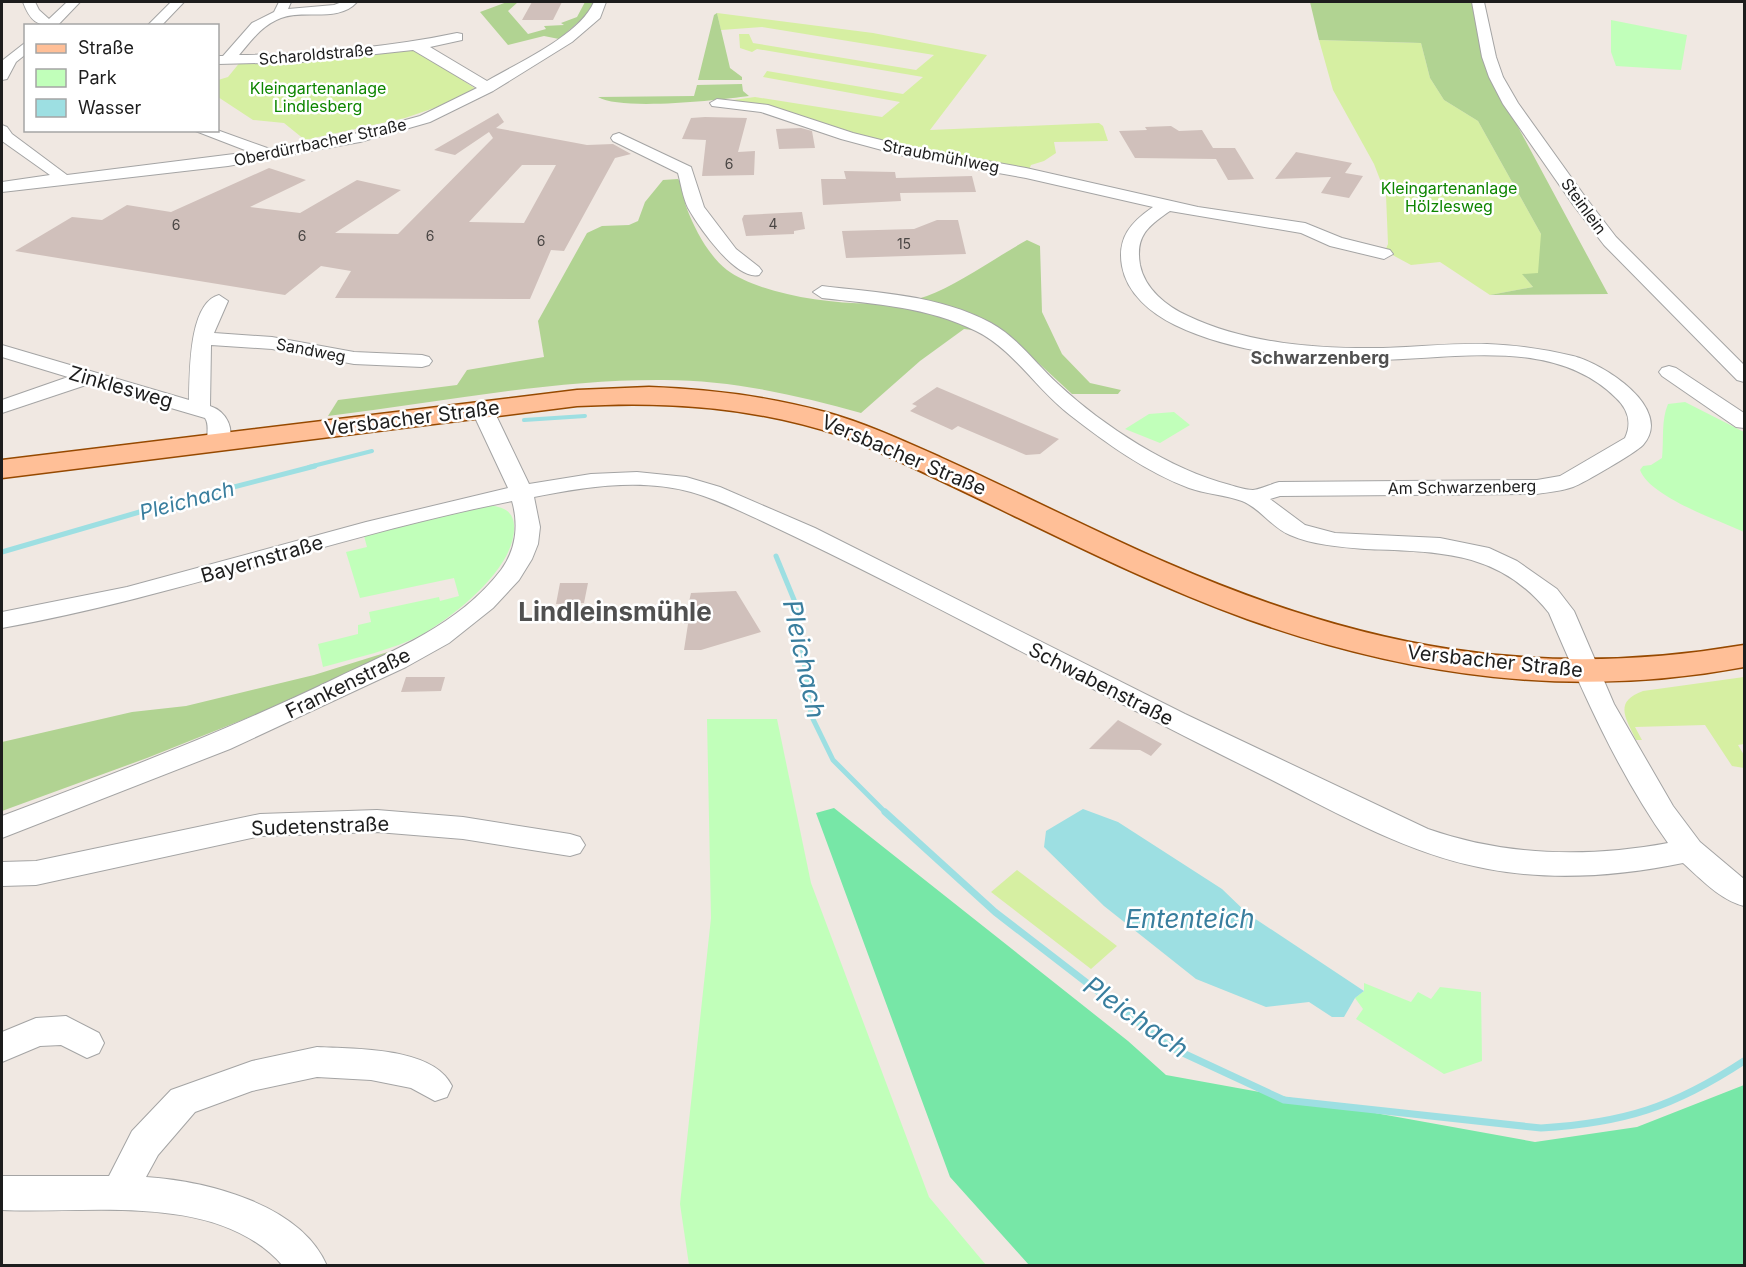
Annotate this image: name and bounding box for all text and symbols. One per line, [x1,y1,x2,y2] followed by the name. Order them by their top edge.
[24,24,219,132] legend
[78,37,134,58] text: Straße
[258,39,374,69] street label: Scharoldstraße
[78,67,117,88] text: Park
[250,78,386,116] park label: Kleingartenanlage Lindlesberg
[78,97,141,118] text: Wasser
[232,114,408,170] street label: Oberdürrbacher Straße
[881,135,1001,177] street label: Straubmühlweg
[725,155,733,172] house number: 6
[1557,174,1611,238] street label: Steinlein
[1381,178,1517,216] park label: Kleingartenanlage Hölzlesweg
[768,215,778,232] house number: 4
[172,216,180,233] house number: 6
[298,227,306,244] house number: 6
[426,227,434,244] house number: 6
[537,232,545,249] house number: 6
[897,235,911,252] house number: 15
[275,333,347,367] street label: Sandweg
[1251,347,1389,368] district label: Schwarzenberg
[66,361,176,413] street label: Zinklesweg
[323,395,501,441] street label: Versbacher Straße
[818,409,990,501] street label: Versbacher Straße
[137,476,237,525] water label: Pleichach
[1388,476,1536,498] street label: Am Schwarzenberg
[198,530,326,588] street label: Bayernstraße
[518,596,712,627] district label: Lindleinsmühle
[777,597,832,721] water label: Pleichach
[1025,637,1177,731] street label: Schwabenstraße
[1406,640,1584,682] street label: Versbacher Straße
[282,642,414,724] street label: Frankenstraße
[251,812,389,840] street label: Sudetenstraße
[1125,903,1255,934] water label: Ententeich
[1078,969,1195,1064] water label: Pleichach

